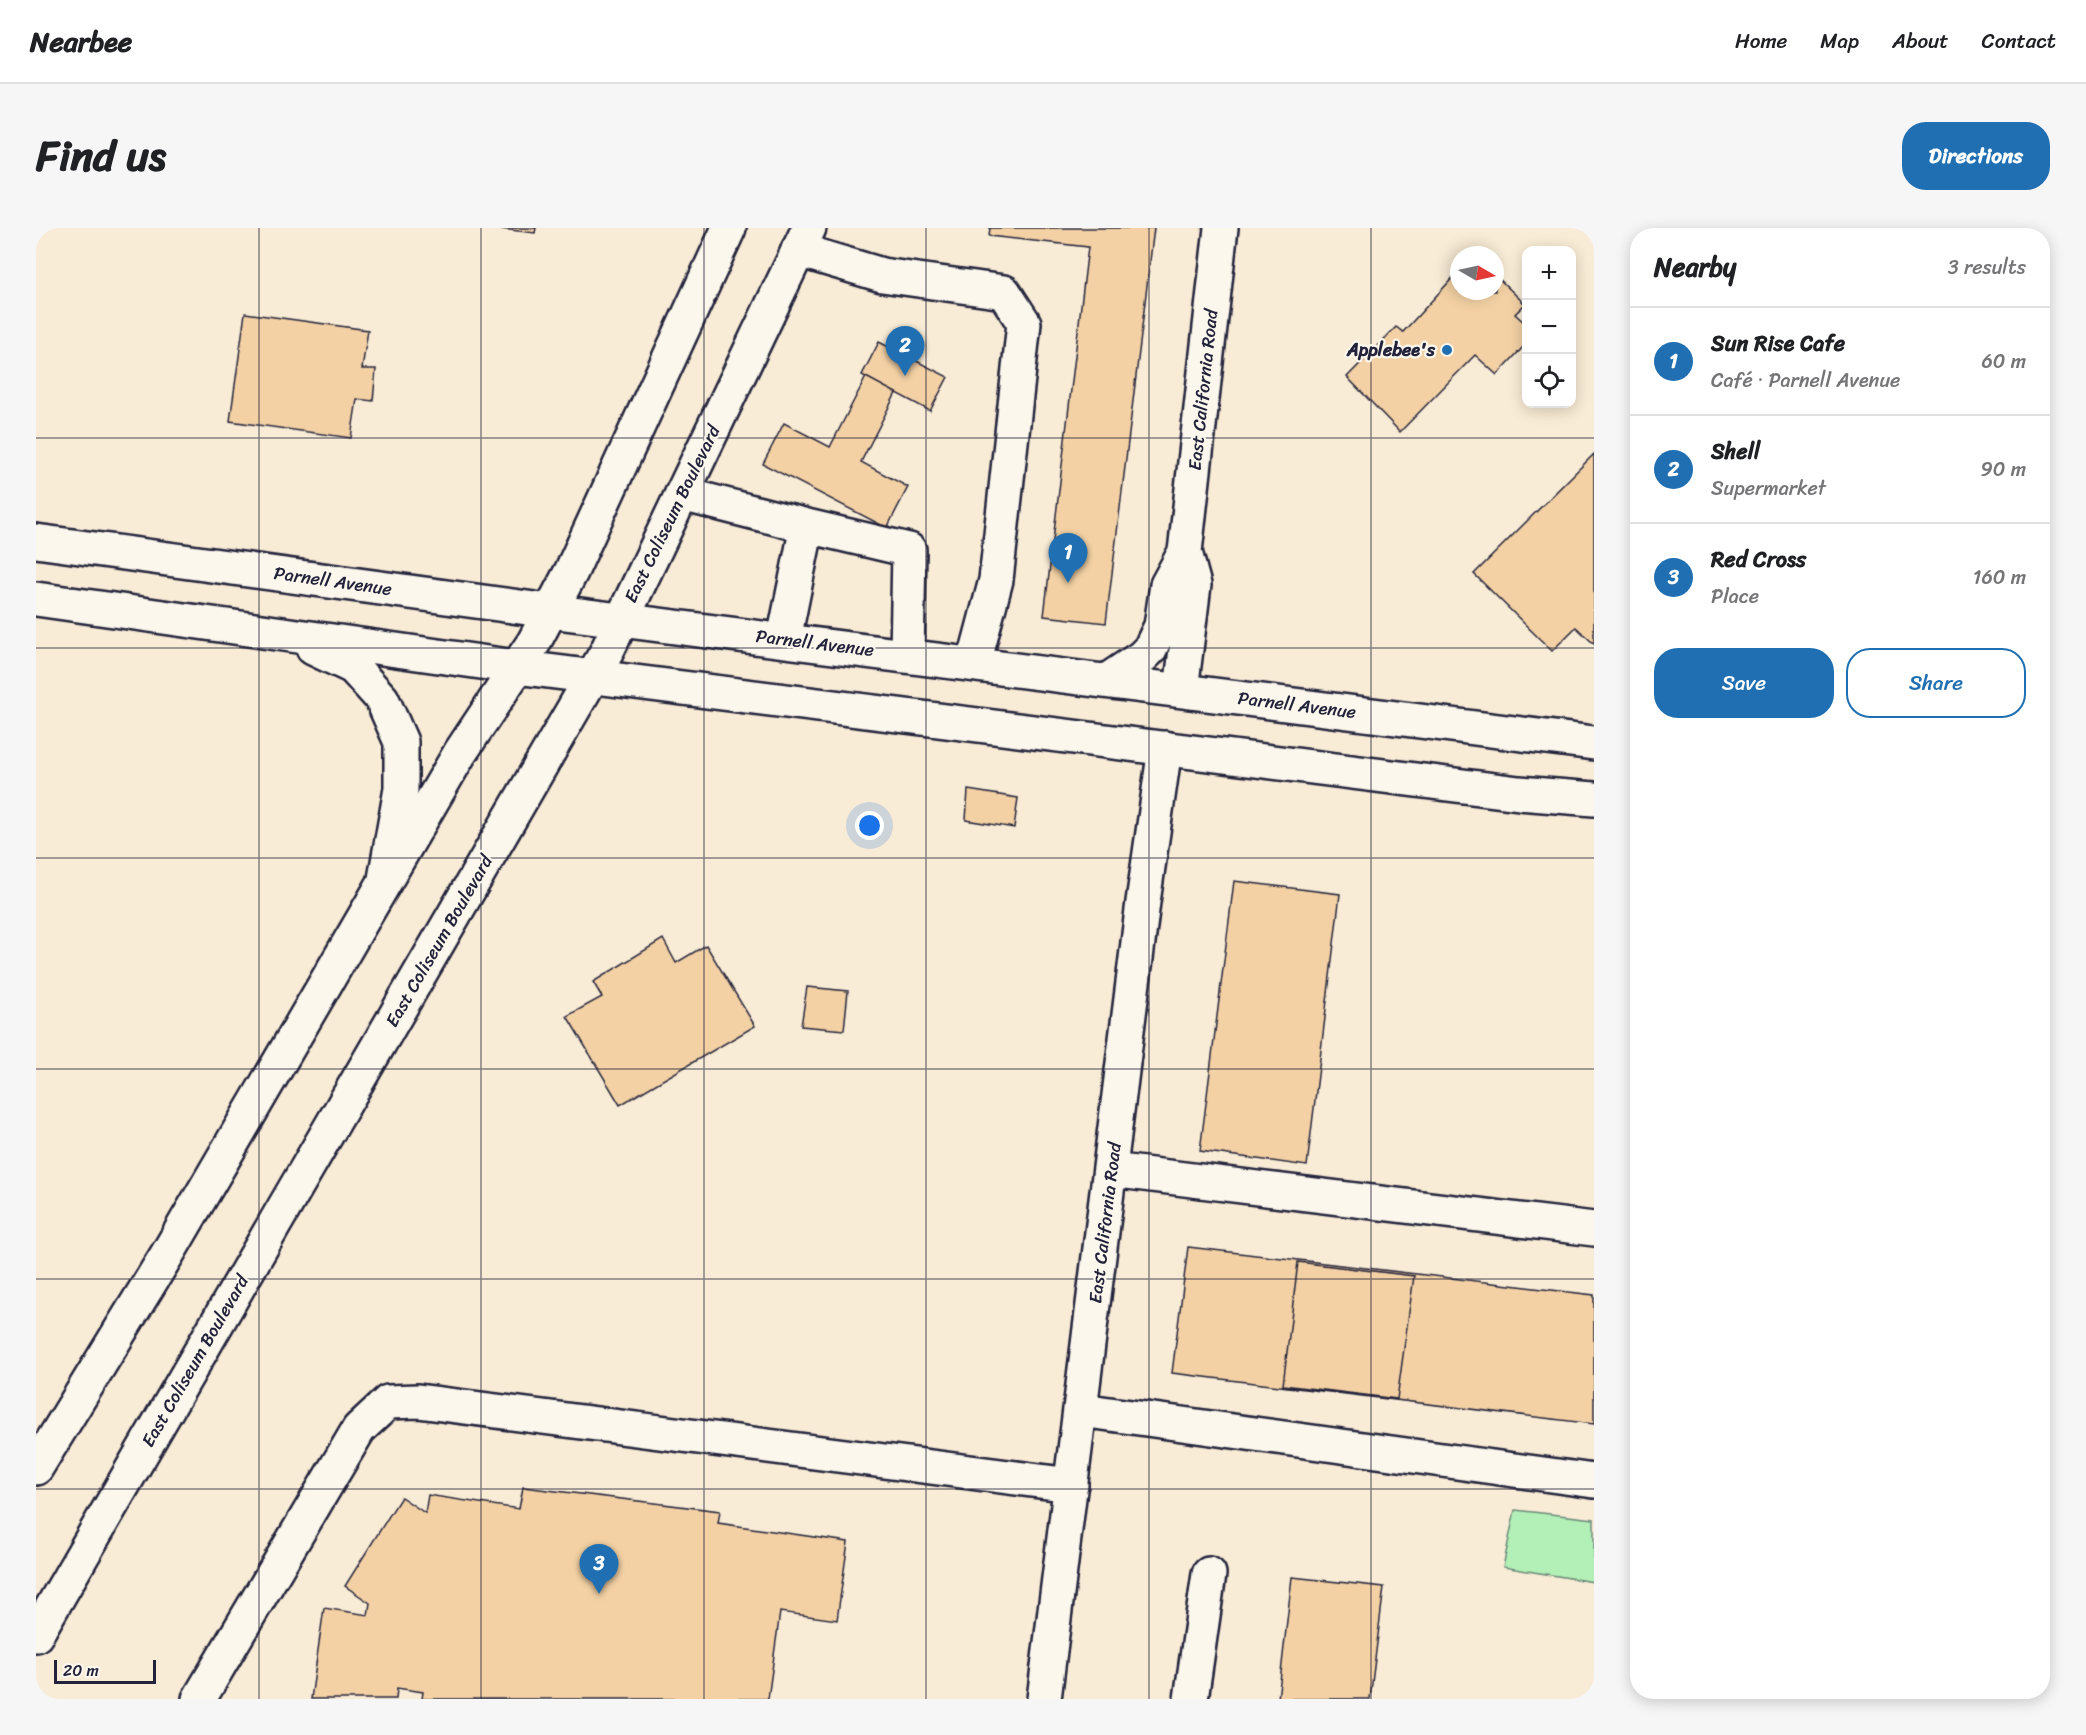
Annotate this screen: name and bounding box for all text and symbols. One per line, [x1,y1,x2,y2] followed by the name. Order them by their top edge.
[30,17,132,66] text: Nearbee
[1735,22,1787,60] text: Home
[1820,22,1859,60] text: Map
[1892,22,1949,60] text: About
[1982,22,2056,60] text: Contact
[36,119,166,193] text: Find us
[1902,122,2050,190] button: Directions
[1654,244,1736,290] text: Nearby
[1450,246,1504,300] north arrow
[1522,246,1576,408] map controls
[1522,246,1576,300] button: +
[1948,250,2026,285] text: 3 results
[1522,300,1576,354] button: −
[1179,306,1228,472] street label: East California Road
[1711,324,1845,363] text: Sun Rise Cafe
[886,326,924,376] pin: 2
[1346,334,1436,366] place label: Applebee's
[1440,343,1454,357] marker: Applebee's
[1669,344,1678,379] text: 1
[1981,344,2026,379] text: 60 m
[1522,354,1576,408] button: locate
[1711,363,1900,398] text: Café · Parnell Avenue
[615,418,730,608] street label: East Coliseum Boulevard
[1711,432,1760,471] text: Shell
[1668,452,1679,487] text: 2
[1981,452,2026,487] text: 90 m
[1711,471,1826,506] text: Supermarket
[1048,534,1088,583] pin: 1
[1711,540,1806,579] text: Red Cross
[272,557,394,605] street label: Parnell Avenue
[1668,560,1679,595] text: 3
[1973,560,2026,595] text: 160 m
[1711,579,1759,614] text: Place
[754,620,876,666] street label: Parnell Avenue
[1654,648,1834,718] button: Save
[1846,648,2026,718] button: Share
[1236,682,1358,728] street label: Parnell Avenue
[855,811,884,840] your location
[376,847,502,1033] street label: East Coliseum Boulevard
[1079,1139,1131,1305] street label: East California Road
[132,1267,258,1453] street label: East Coliseum Boulevard
[580,1544,618,1594] pin: 3
[63,1656,99,1685] text: 20 m
[54,1657,156,1684] scale bar

